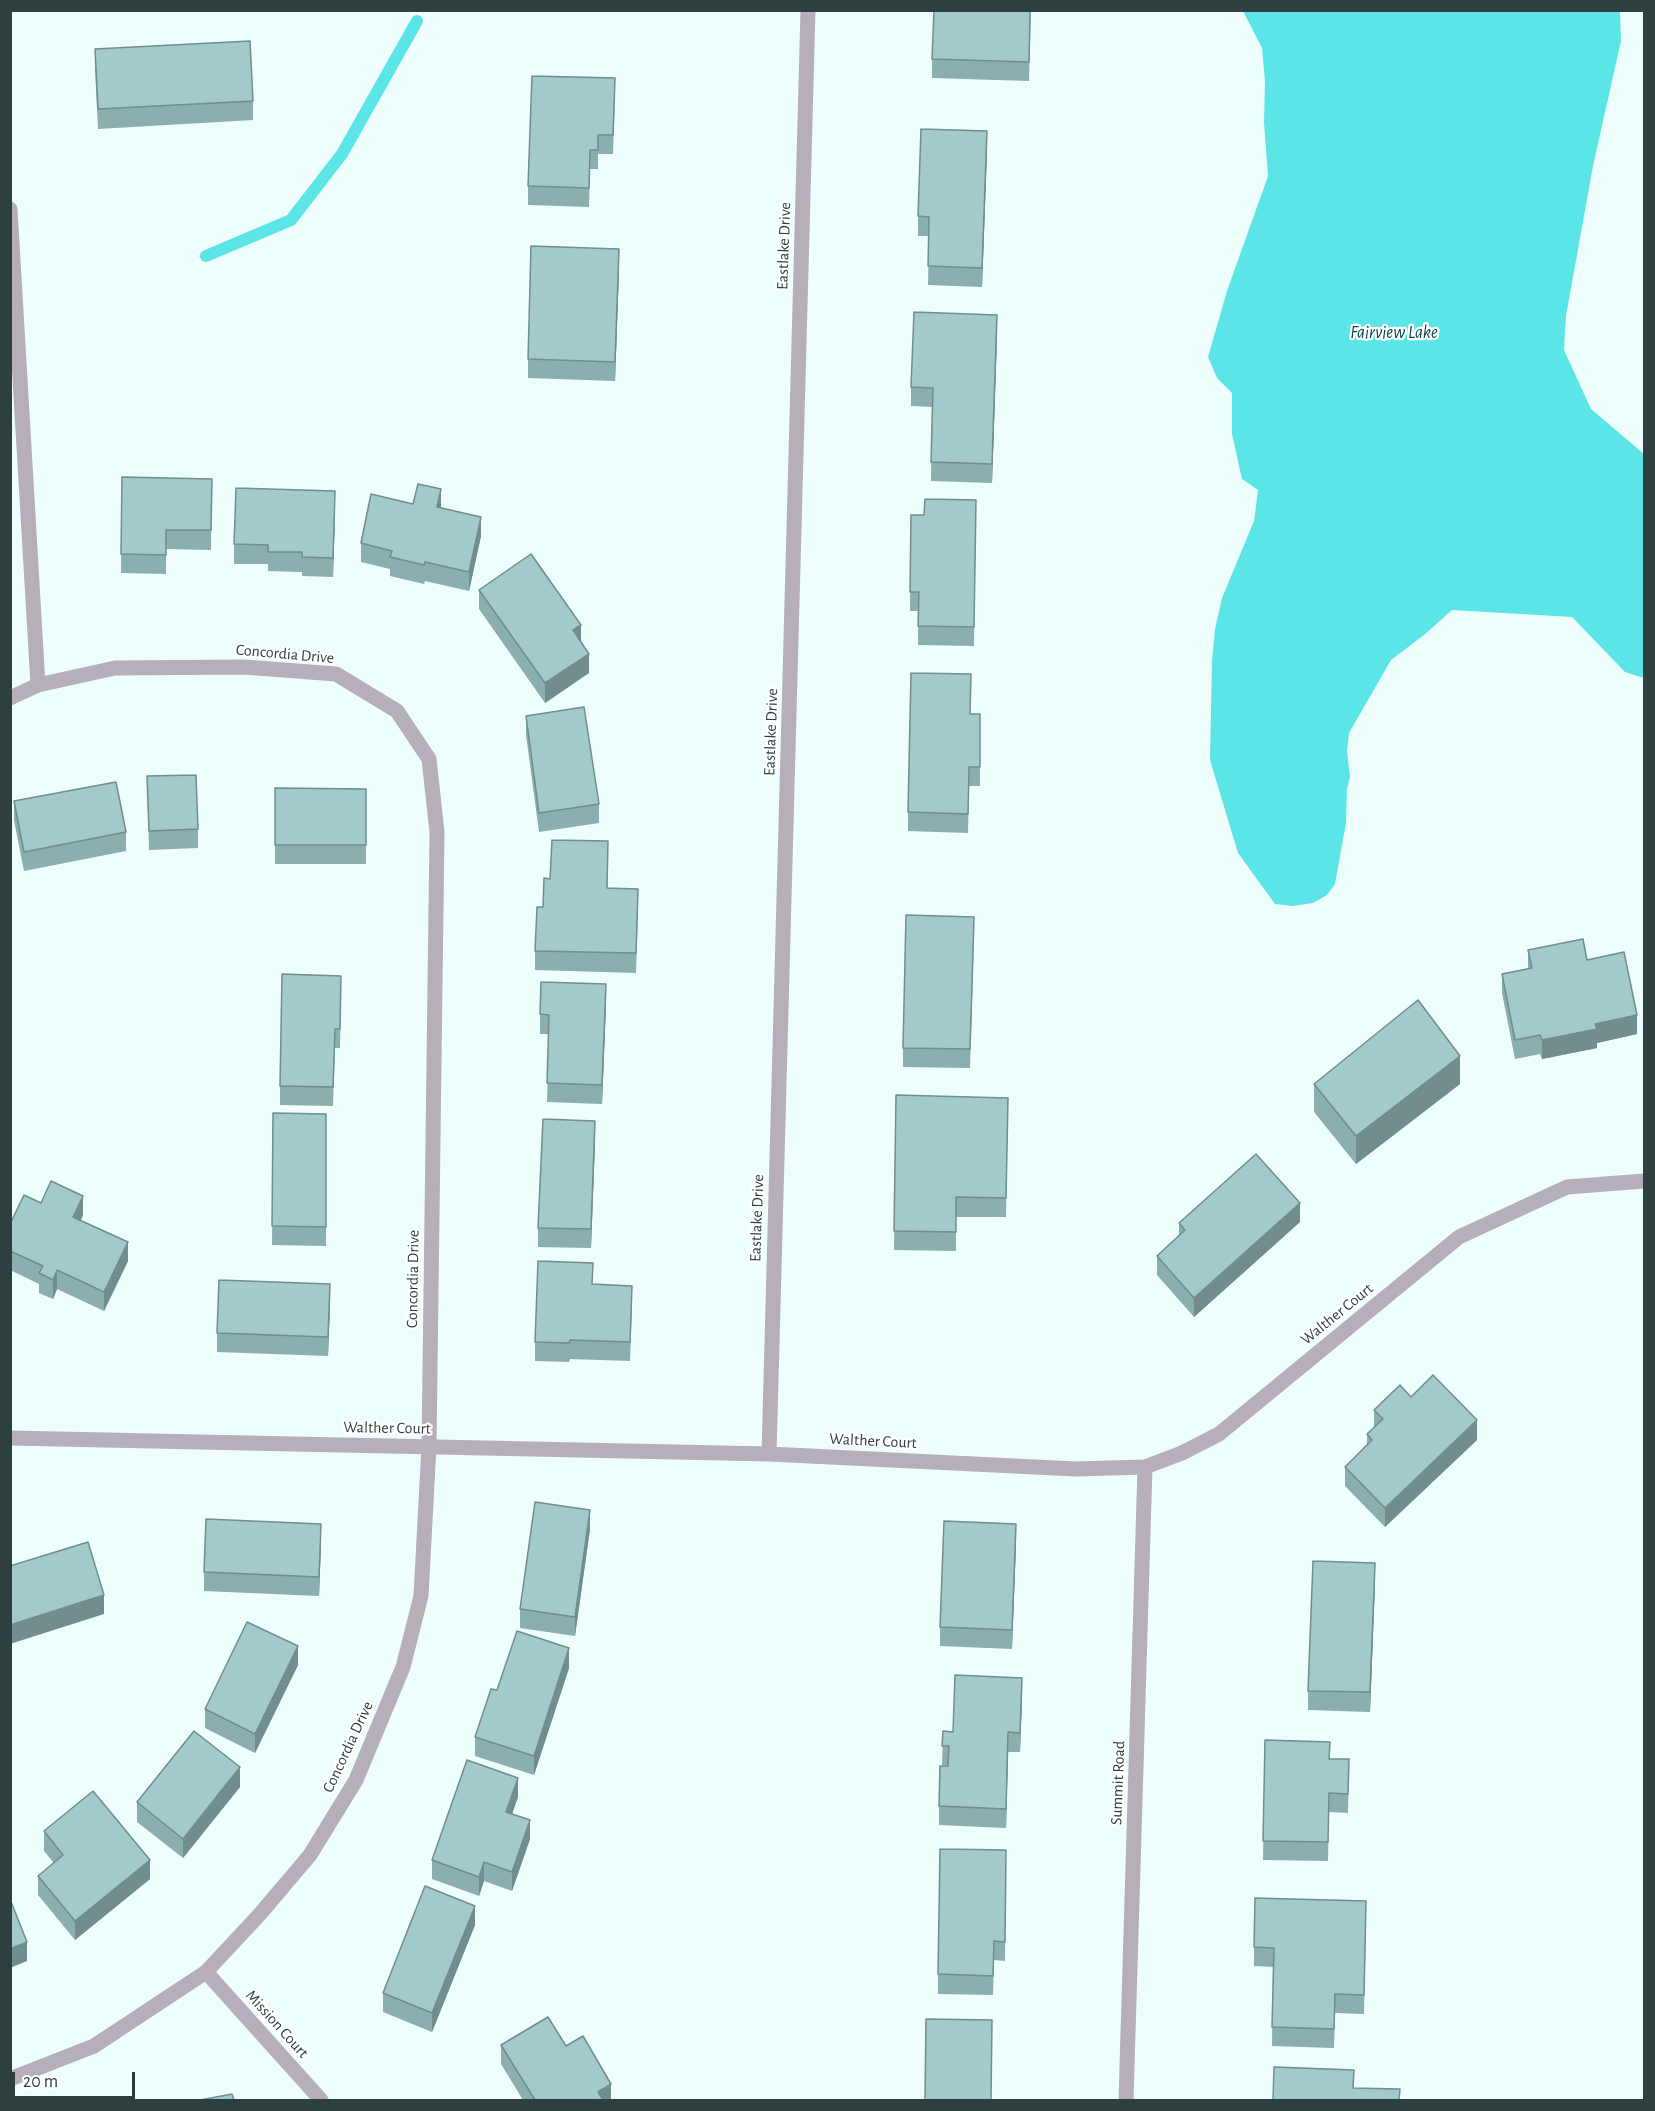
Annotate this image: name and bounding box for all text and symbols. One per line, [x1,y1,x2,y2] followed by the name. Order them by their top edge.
[773,202,795,290] street label: Eastlake Drive
[1350,322,1438,344] water label: Fairview Lake
[235,640,335,668] street label: Concordia Drive
[760,688,782,776] street label: Eastlake Drive
[746,1174,768,1262] street label: Eastlake Drive
[403,1230,423,1328] street label: Concordia Drive
[1297,1279,1377,1349] street label: Walther Court
[343,1418,431,1438] street label: Walther Court
[829,1429,917,1453] street label: Walther Court
[318,1698,378,1796] street label: Concordia Drive
[1107,1740,1129,1826] street label: Summit Road
[241,1986,313,2062] street label: Mission Court
[15,2060,138,2098] scale bar
[23,2073,58,2091] text: 20 m

